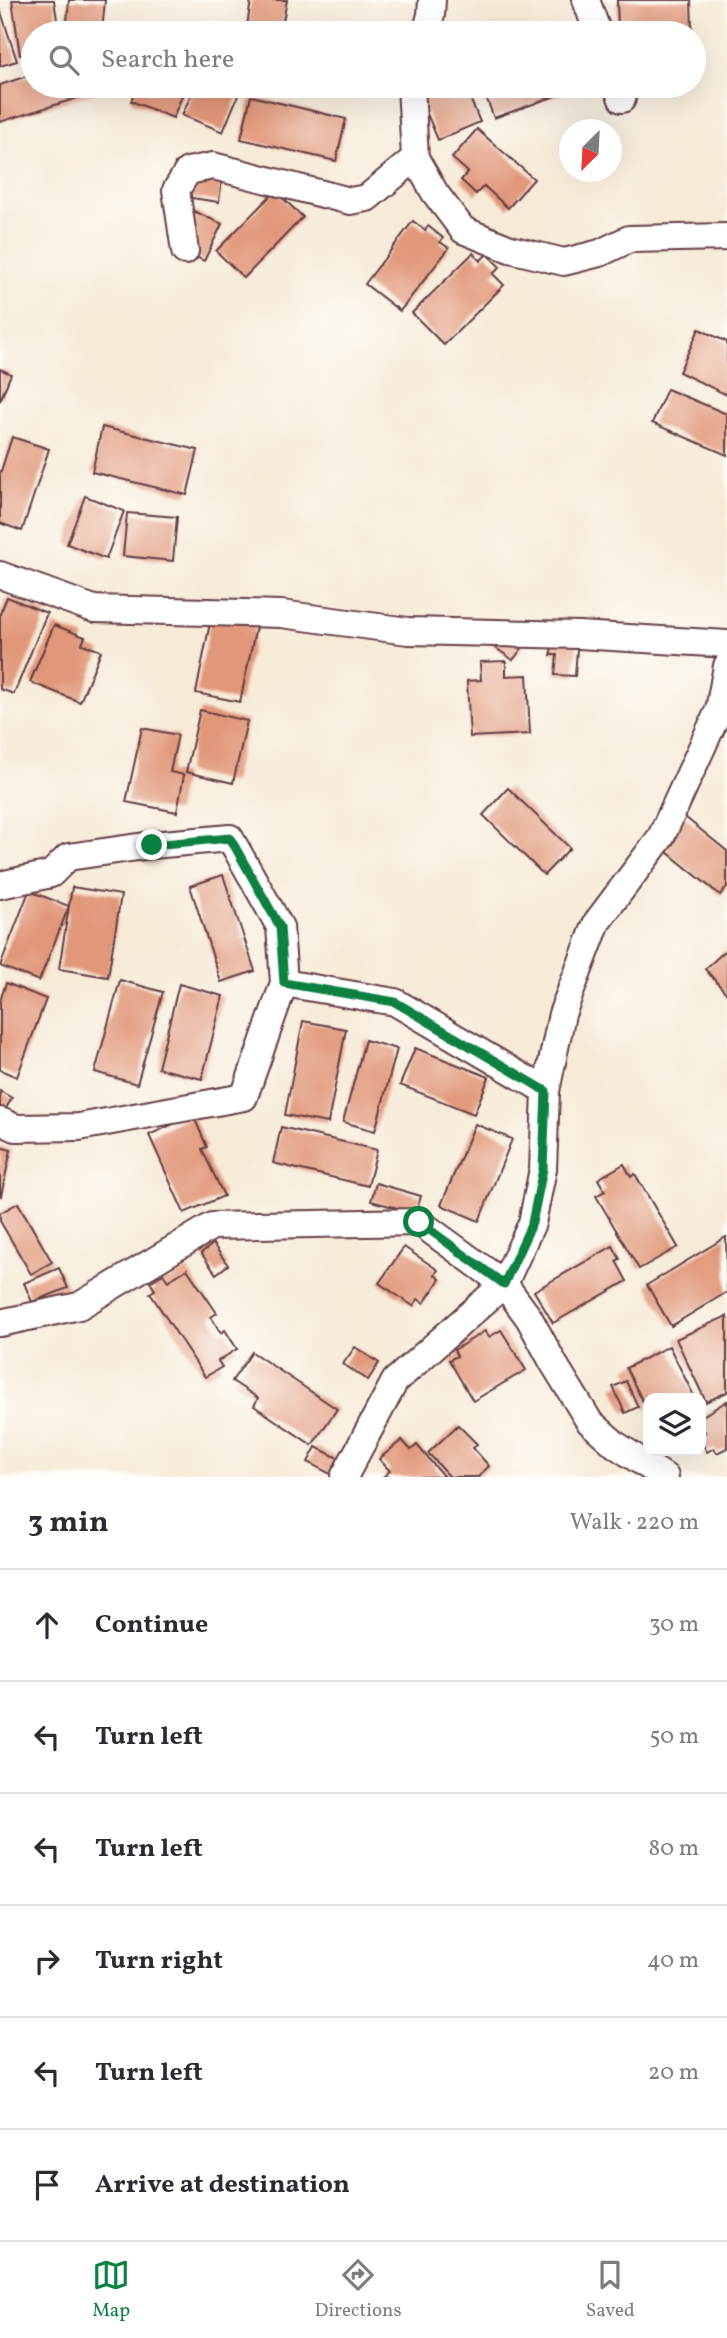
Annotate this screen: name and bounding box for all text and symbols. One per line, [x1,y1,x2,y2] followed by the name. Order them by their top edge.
[21,21,706,98] search box
[45,41,83,79] icon: search
[101,42,234,78] text: Search here
[559,119,622,182] north arrow
[136,829,167,860] route end
[403,1206,434,1237] route start
[643,1393,706,1456] map controls
[643,1393,706,1456] button: layers
[28,1502,109,1544] text: 3 min
[570,1507,699,1539] text: Walk · 220 m
[28,1606,66,1644] icon: ahead
[95,1607,208,1643] text: Continue
[649,1609,699,1641] text: 30 m
[28,1718,66,1756] icon: left
[95,1719,203,1755] text: Turn left
[650,1721,699,1753] text: 50 m
[28,1830,66,1868] icon: left
[95,1831,203,1867] text: Turn left
[649,1833,699,1865] text: 80 m
[28,1942,66,1980] icon: right
[95,1943,223,1979] text: Turn right
[647,1945,699,1977] text: 40 m
[28,2054,66,2092] icon: left
[95,2055,203,2091] text: Turn left
[648,2057,699,2089] text: 20 m
[28,2166,66,2204] icon: arrive
[95,2167,350,2203] text: Arrive at destination
[92,2256,130,2324] tab: Map
[315,2256,402,2324] tab: Directions
[586,2256,635,2324] tab: Saved

